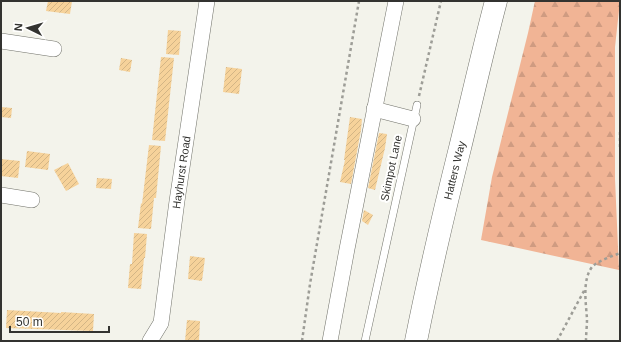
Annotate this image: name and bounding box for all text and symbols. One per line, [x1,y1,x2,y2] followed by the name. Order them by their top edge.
[8,8,48,48] north arrow
[12,23,24,32] text: N
[378,134,404,202] street label: Skimpot Lane
[170,135,193,210] street label: Hayhurst Road
[442,139,468,201] street label: Hatters Way
[10,308,109,334] scale bar
[16,315,43,329] text: 50 m

